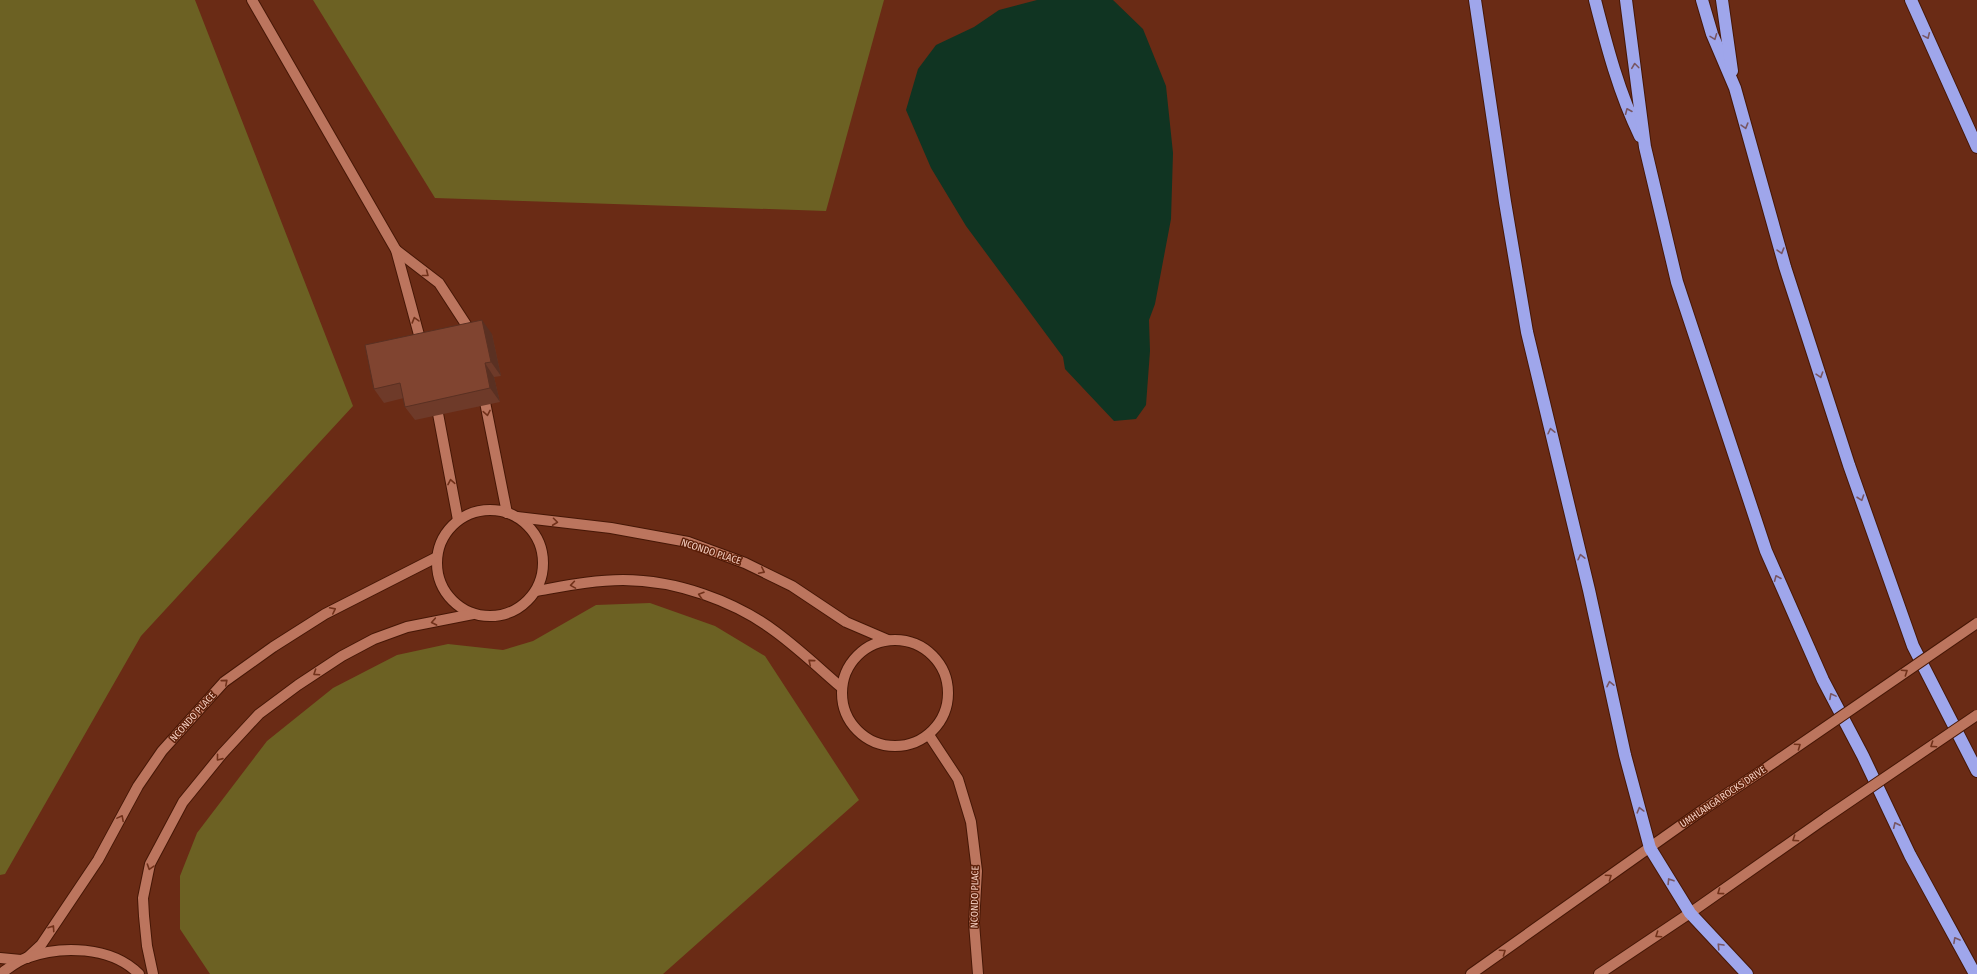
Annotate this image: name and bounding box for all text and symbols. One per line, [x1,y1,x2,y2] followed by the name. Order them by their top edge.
[1922,31,1930,39] one-way arrow
[1709,34,1717,41] one-way arrow
[1631,63,1640,69] one-way arrow
[1625,108,1633,116] one-way arrow
[1741,123,1749,129] one-way arrow
[1776,247,1785,254] one-way arrow
[422,269,429,276] one-way arrow
[411,317,420,324] one-way arrow
[1815,371,1824,378] one-way arrow
[483,410,491,417] one-way arrow
[1547,428,1556,435] one-way arrow
[447,479,456,485] one-way arrow
[1856,495,1865,502] one-way arrow
[552,517,558,526] one-way arrow
[679,537,743,567] street label: NCONDO PLACE
[1578,554,1586,560] one-way arrow
[758,566,765,574] one-way arrow
[1774,574,1782,581] one-way arrow
[570,580,576,589] one-way arrow
[698,591,705,600] one-way arrow
[329,607,336,615] one-way arrow
[431,617,437,625] one-way arrow
[809,659,816,666] one-way arrow
[313,668,320,676] one-way arrow
[1900,670,1907,677] one-way arrow
[220,680,228,687] one-way arrow
[1606,681,1614,687] one-way arrow
[168,690,219,744] street label: NCONDO PLACE
[1829,693,1836,700] one-way arrow
[1930,740,1937,748] one-way arrow
[1793,744,1800,751] one-way arrow
[216,753,223,760] one-way arrow
[1678,764,1768,830] street label: UMHLANGA ROCKS DRIVE
[1636,807,1645,814] one-way arrow
[116,815,124,822] one-way arrow
[1893,821,1901,829] one-way arrow
[1792,834,1799,842] one-way arrow
[146,864,155,871] one-way arrow
[968,865,982,928] street label: NCONDO PLACE
[1605,874,1612,882] one-way arrow
[1668,878,1675,885] one-way arrow
[1717,887,1724,894] one-way arrow
[47,925,55,932] one-way arrow
[1655,930,1662,938] one-way arrow
[1954,937,1961,944] one-way arrow
[1718,943,1725,950] one-way arrow
[1498,950,1505,957] one-way arrow

